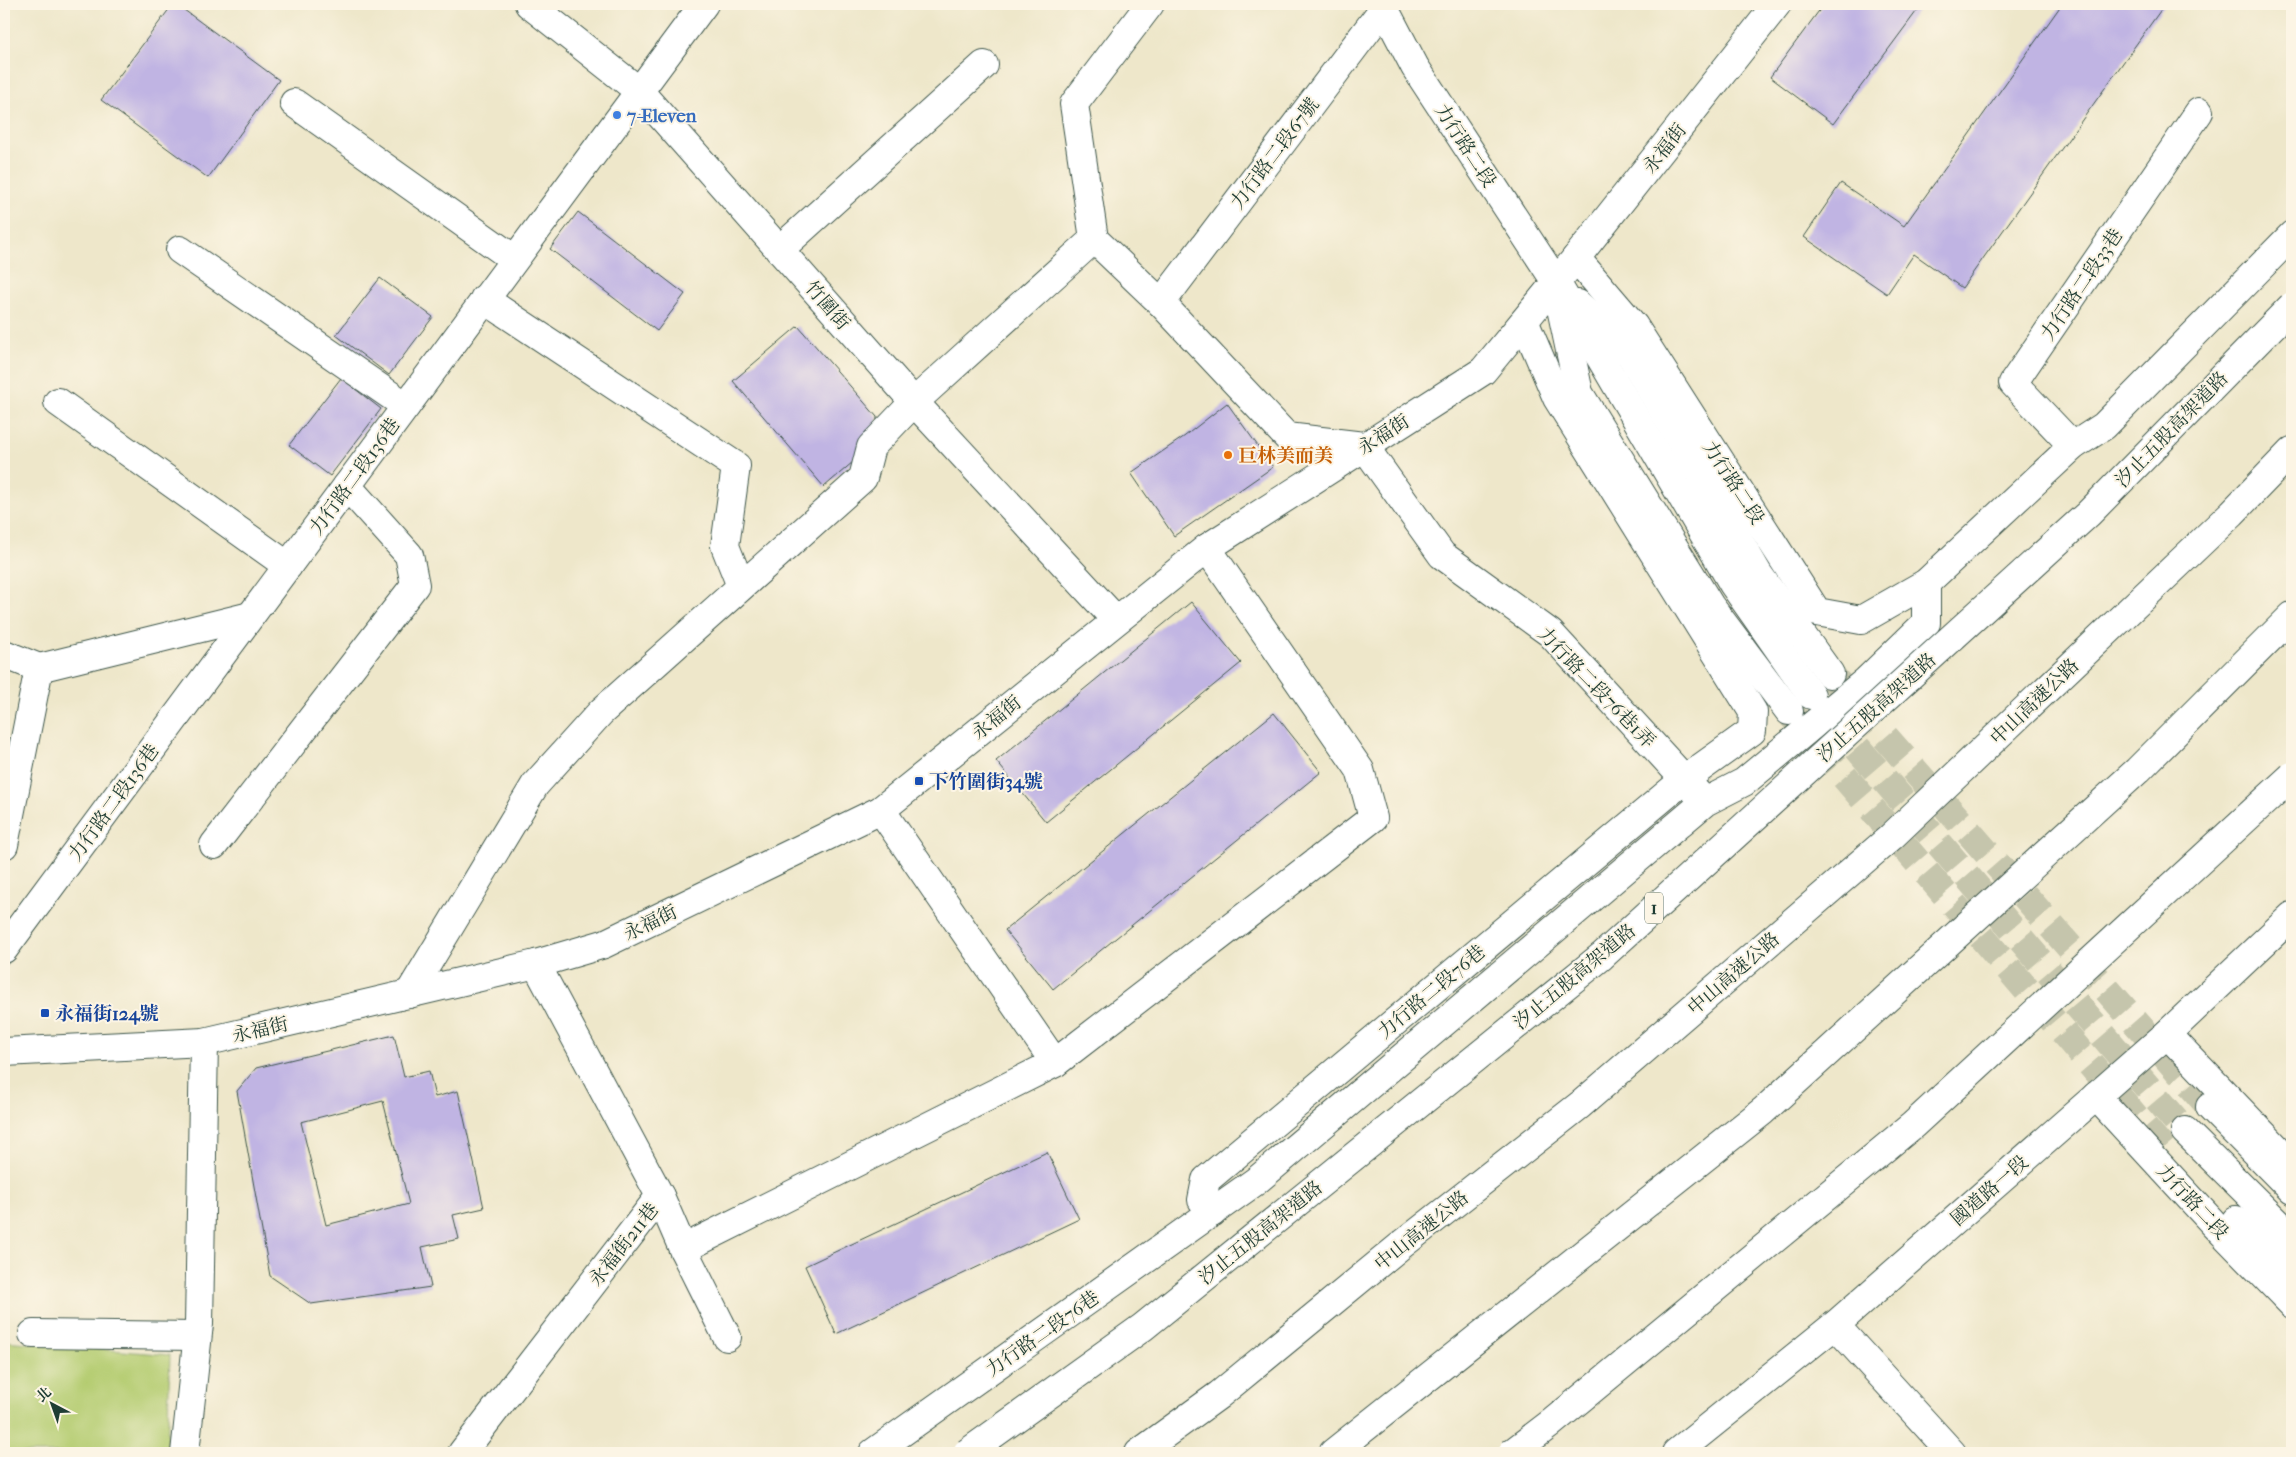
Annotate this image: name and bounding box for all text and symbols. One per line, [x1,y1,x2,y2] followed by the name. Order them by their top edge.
[1226,94,1324,213] street label: 力行路二段67號
[1430,100,1500,191] street label: 力行路二段
[626,105,698,127] place label: 7-Eleven
[611,109,623,121] marker: 7-Eleven
[1639,119,1691,178] street label: 永福街
[2036,225,2127,344] street label: 力行路二段33巷
[800,277,854,334] street label: 竹圍街
[2111,367,2232,492] street label: 汐止五股高架道路
[1354,410,1413,460] street label: 永福街
[305,414,405,539] street label: 力行路二段136巷
[1698,437,1768,528] street label: 力行路二段
[1238,445,1333,467] place label: 巨林美而美
[1222,449,1234,461] marker: 巨林美而美
[1533,623,1660,753] street label: 力行路二段76巷1弄
[1813,649,1941,767] street label: 汐止五股高架道路
[1986,654,2083,749] street label: 中山高速公路
[968,691,1026,744] street label: 永福街
[64,740,164,865] street label: 力行路二段136巷
[929,771,1043,793] place label: 下竹圍街34號
[913,775,925,787] marker: 下竹圍街34號
[1645,892,1663,924] road number: 1
[620,901,681,945] street label: 永福街
[1509,919,1640,1034] street label: 汐止五股高架道路
[1683,928,1784,1019] street label: 中山高速公路
[1373,940,1490,1043] street label: 力行路二段76巷
[55,1003,159,1025] place label: 永福街124號
[39,1007,51,1019] marker: 永福街124號
[230,1013,290,1047] street label: 永福街
[1947,1151,2033,1230] street label: 國道路一段
[2152,1159,2233,1244] street label: 力行路二段
[1195,1176,1327,1289] street label: 汐止五股高架道路
[1370,1186,1473,1275] street label: 中山高速公路
[585,1199,663,1291] street label: 永福街211巷
[982,1287,1104,1381] street label: 力行路二段76巷
[28,1380,78,1430] north arrow
[33,1384,55,1406] text: 北

